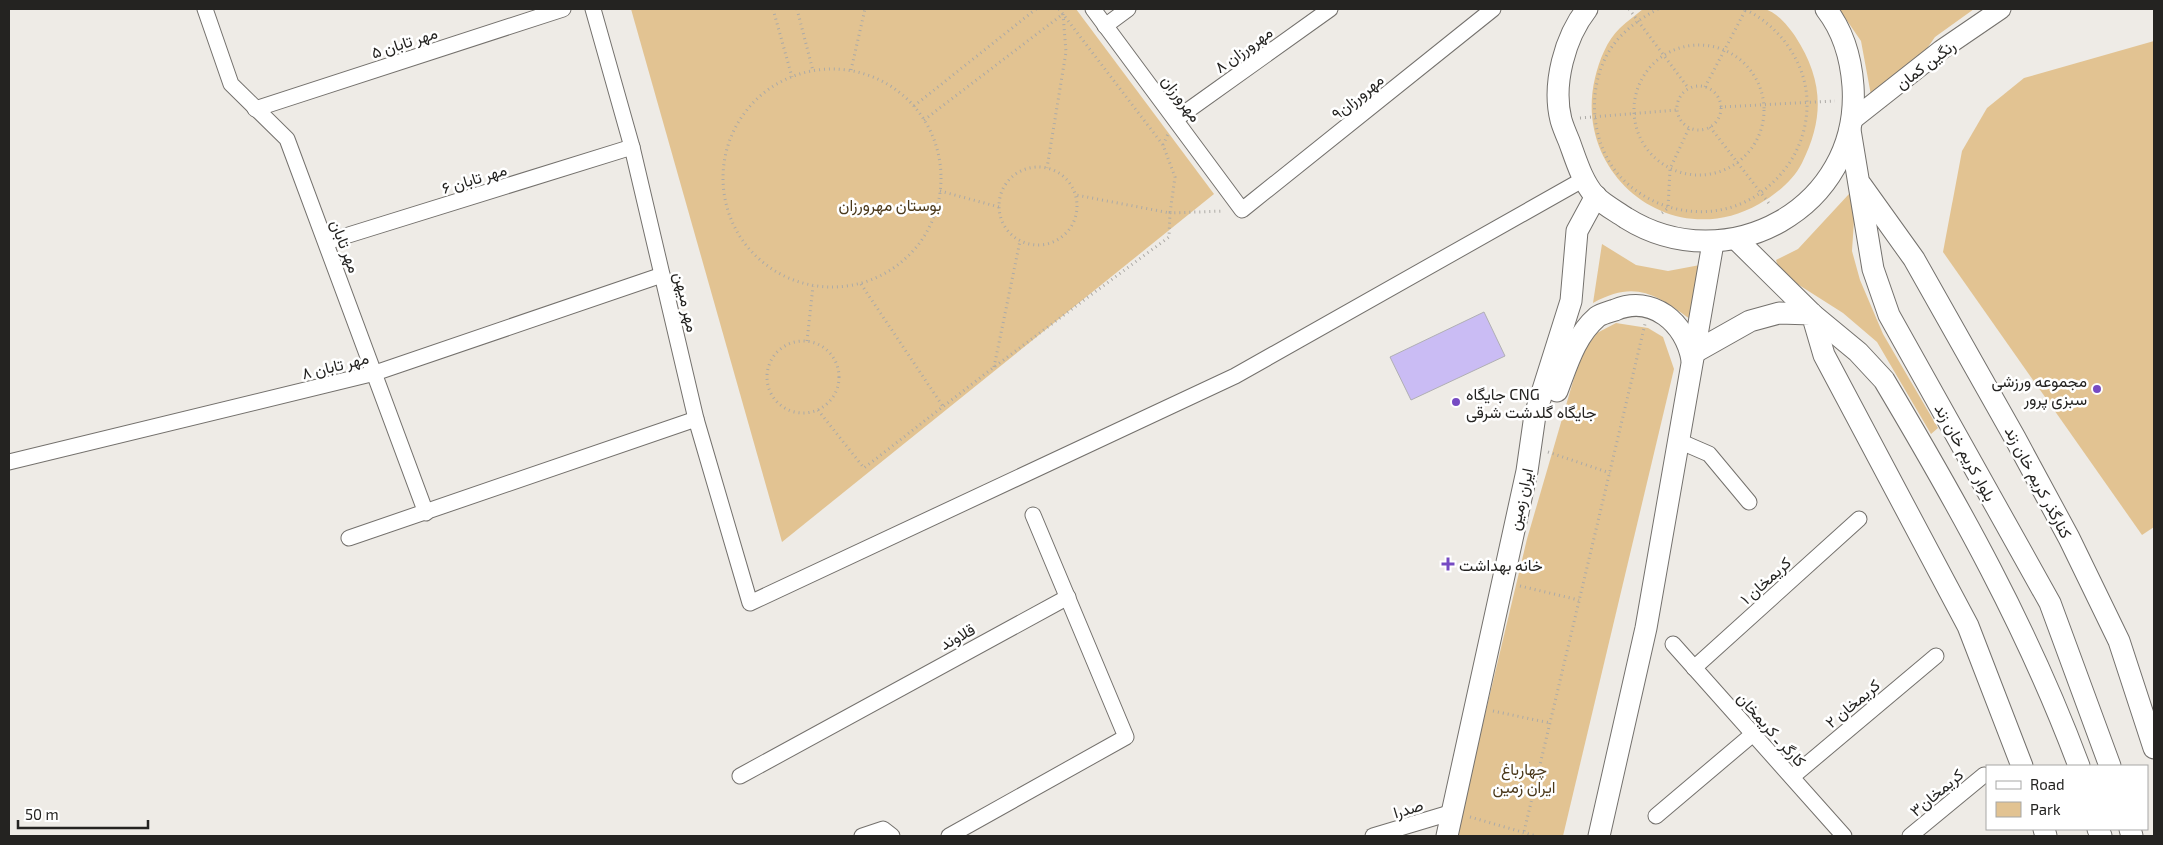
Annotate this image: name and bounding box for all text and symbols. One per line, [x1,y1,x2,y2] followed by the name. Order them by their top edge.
[368,22,440,64] street label: مهر تابان ۵
[1210,22,1277,78] street label: مهرورزان ۸
[1891,35,1960,94] street label: رنگین کمان
[1327,69,1388,124] street label: مهرورزان۹
[1157,71,1206,126] street label: مهرورزان
[439,159,509,199] street label: مهر تابان ۶
[839,195,941,216] park label: بوستان مهرورزان
[325,217,365,276] street label: مهر تابان
[669,270,703,334] street label: مهر میهن
[299,348,371,384] street label: مهر تابان ۸
[1991,371,2087,411] place label: مجموعه ورزشی سبزی پرور
[2091,383,2103,395] marker: مجموعه ورزشی سبزی پرور
[1466,384,1597,423] place label: جایگاه CNG جایگاه گلدشت شرقی
[1450,396,1462,408] marker: جایگاه CNG جایگاه گلدشت شرقی
[1930,400,2001,505] street label: بلوار کریم خان زند
[2000,423,2077,542] street label: کنارگذر کریم خان زند
[1504,466,1538,532] street label: ایران زمین
[1736,552,1796,609] street label: کریمخان ۱
[1459,555,1543,576] place label: خانه بهداشت
[1441,557,1455,571] marker: خانه بهداشت
[936,619,979,655] street label: قلاوند
[1821,675,1884,733] street label: کریمخان ۲
[1732,688,1810,771] street label: کارگر ـ کریمخان
[1492,759,1556,798] park label: چهارباغ ایران زمین
[1905,764,1968,821] street label: کریمخان۳
[1986,765,2148,830] legend
[2030,775,2065,793] text: Road
[1391,795,1426,823] street label: صدرا
[18,798,148,830] scale bar
[2030,800,2061,818] text: Park
[25,805,59,823] text: 50 m

